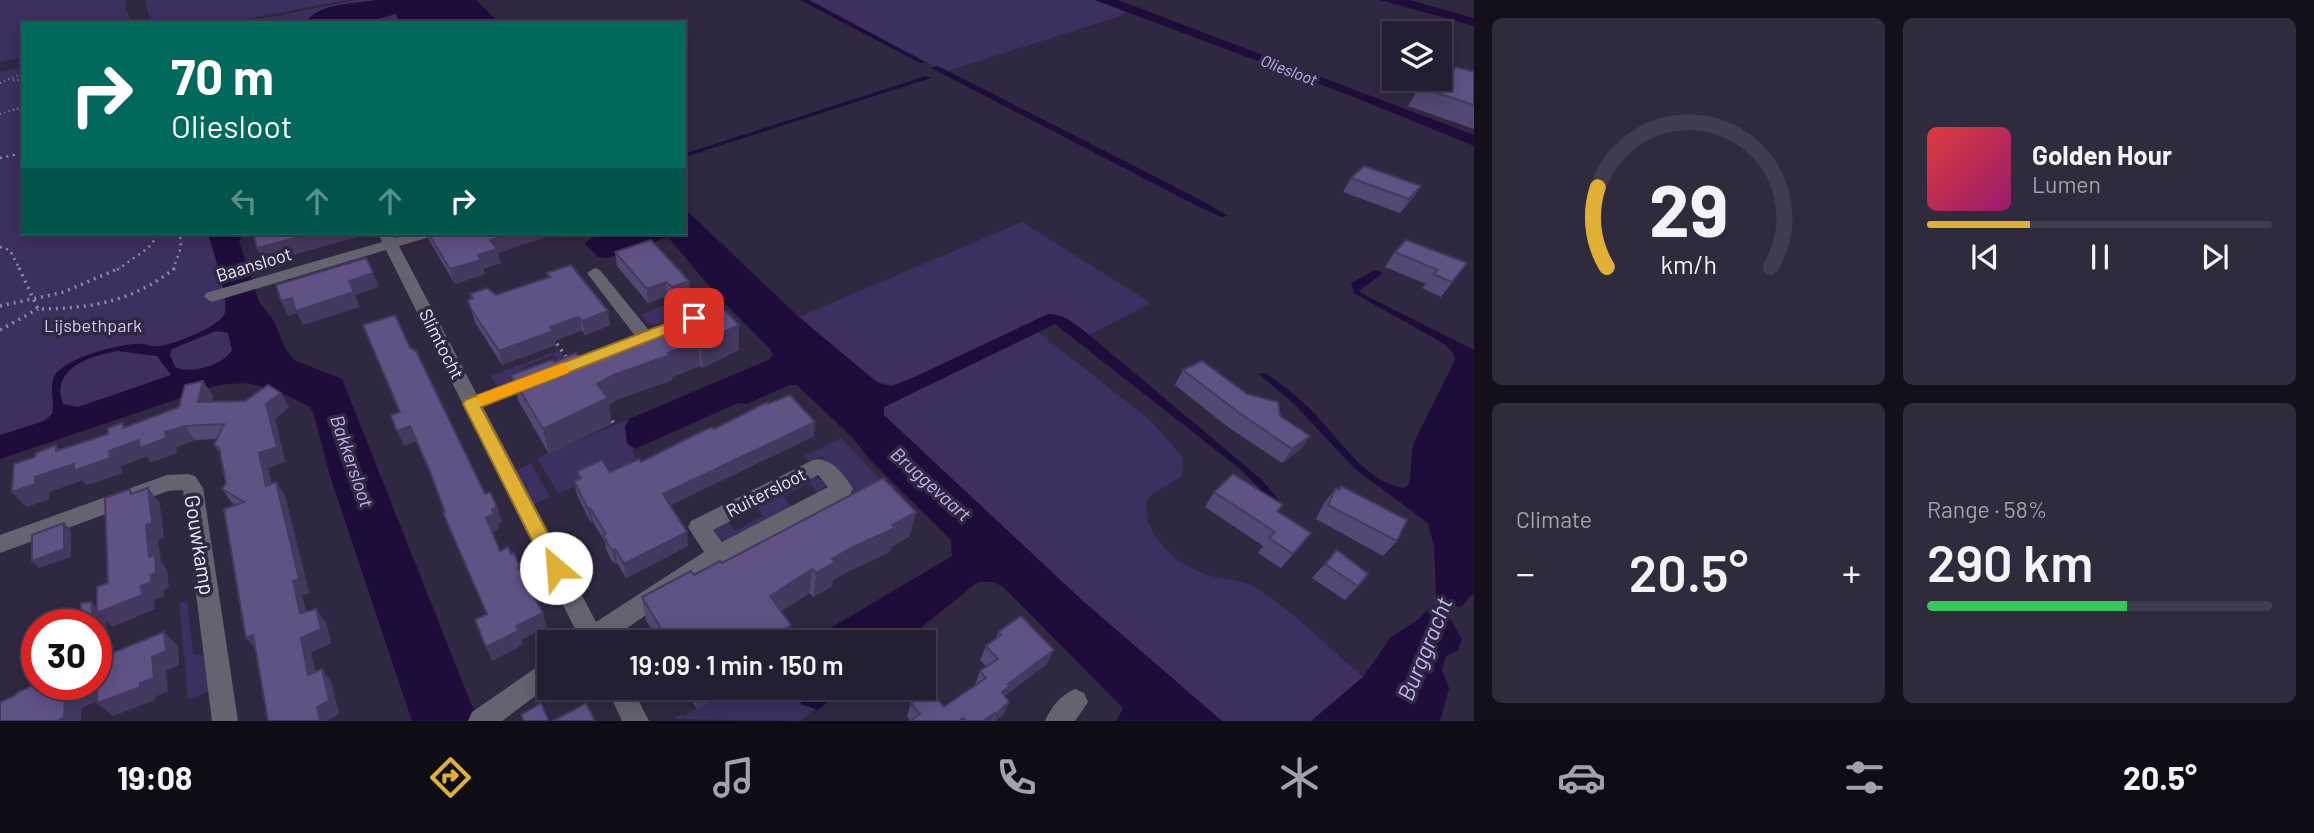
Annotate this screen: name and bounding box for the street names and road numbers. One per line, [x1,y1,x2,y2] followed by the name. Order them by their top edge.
[213,242,294,286] street label: Baansloot
[415,305,469,382] street label: Slimtocht
[722,463,809,522] street label: Ruitersloot
[180,493,221,596] street label: Gouwkamp

